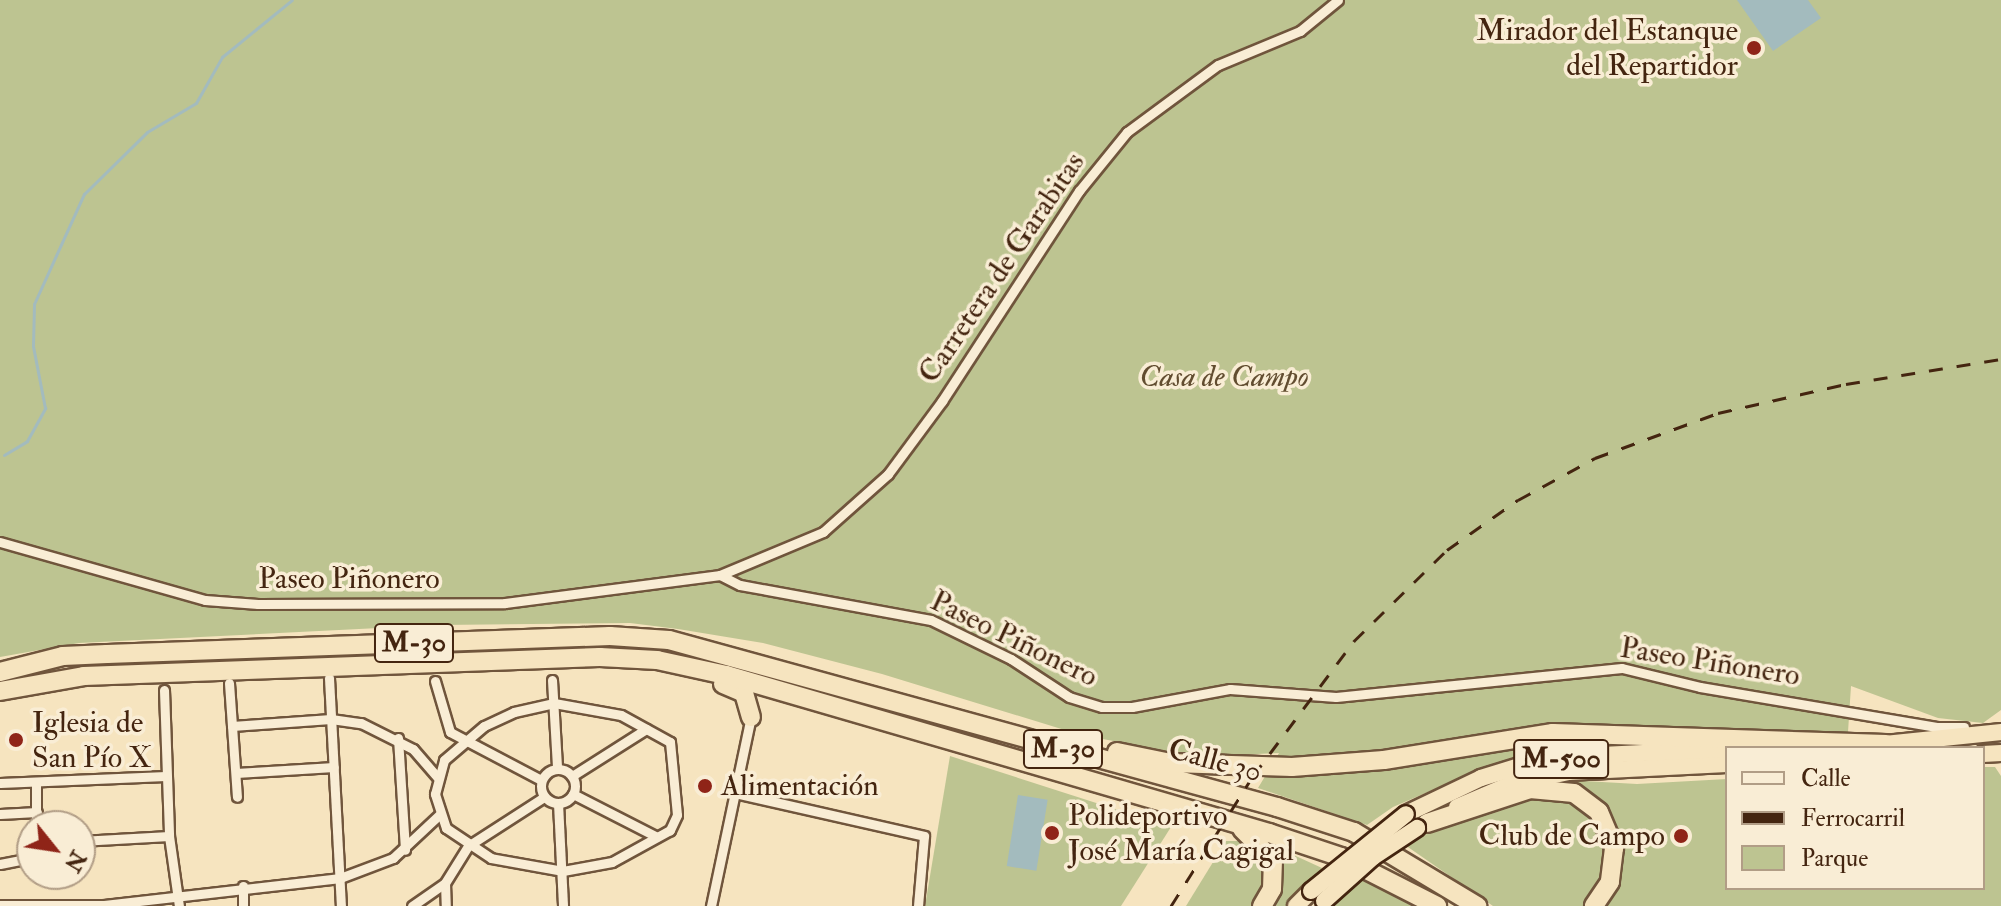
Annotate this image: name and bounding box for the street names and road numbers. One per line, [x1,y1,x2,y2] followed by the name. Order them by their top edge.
[911,146,1093,390] street label: Carretera de Garabitas
[258,561,440,597] street label: Paseo Piñonero
[925,583,1103,695] street label: Paseo Piñonero
[372,619,456,667] road number: M-30
[1618,630,1802,694] street label: Paseo Piñonero
[1021,725,1105,773] road number: M-30
[1164,731,1266,791] street label: Calle 30
[1513,735,1609,783] road number: M-500

